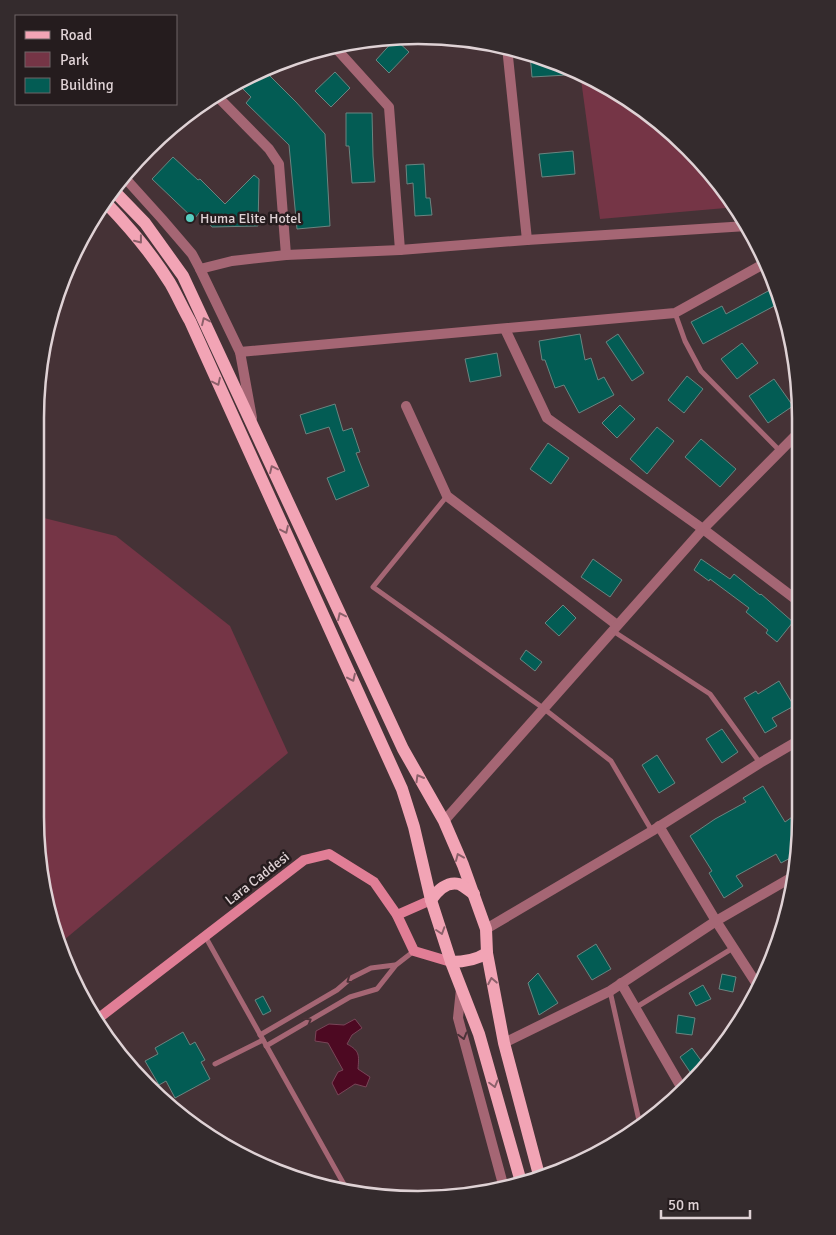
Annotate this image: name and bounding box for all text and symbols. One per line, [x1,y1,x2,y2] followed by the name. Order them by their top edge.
[15,15,178,105] legend
[60,26,92,44] text: Road
[60,51,89,69] text: Park
[60,76,114,94] text: Building
[200,210,301,227] place label: Huma Elite Hotel
[184,212,196,224] marker: Huma Elite Hotel
[133,234,141,243] one-way arrow
[201,317,212,326] one-way arrow
[211,377,222,386] one-way arrow
[269,465,279,474] one-way arrow
[278,525,289,534] one-way arrow
[337,612,347,621] one-way arrow
[346,673,356,682] one-way arrow
[416,775,426,784] one-way arrow
[222,848,293,909] street label: Lara Caddesi
[455,853,465,862] one-way arrow
[435,926,445,935] one-way arrow
[347,974,356,983] one-way arrow
[487,977,498,985] one-way arrow
[303,1018,312,1028] one-way arrow
[458,1032,468,1040] one-way arrow
[488,1079,498,1087] one-way arrow
[661,1188,750,1220] scale bar
[668,1196,699,1214] text: 50 m

